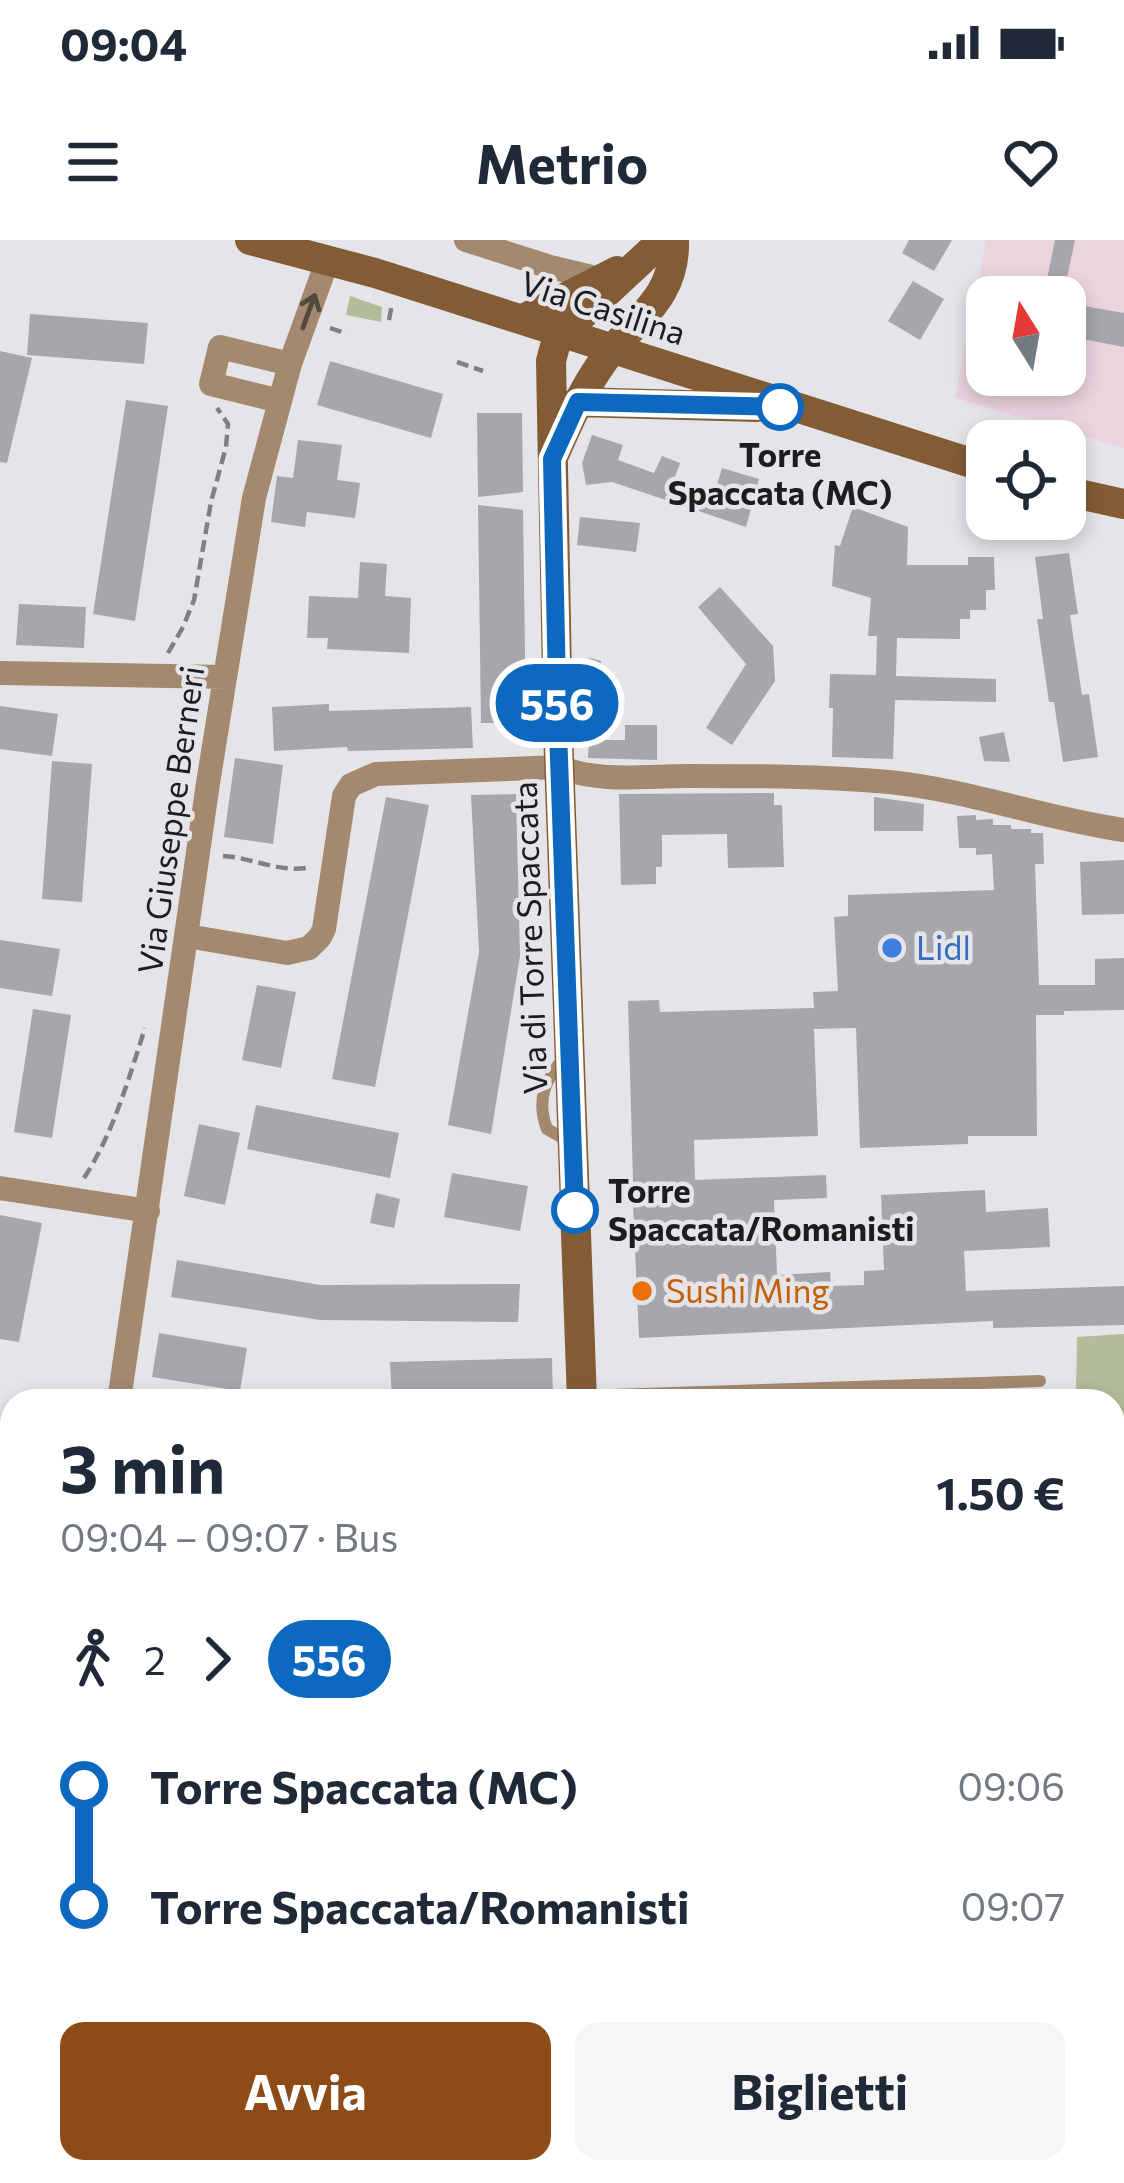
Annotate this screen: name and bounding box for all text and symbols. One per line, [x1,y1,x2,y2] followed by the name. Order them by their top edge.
[60,15,187,70] text: 09:04
[60,129,126,195] icon: menu
[476,129,648,195] text: Metrio
[998,129,1064,195] icon: heart
[516,261,691,353] street label: Via Casilina
[966,276,1086,396] north arrow
[966,276,1086,540] map controls
[300,293,321,330] one-way arrow
[758,385,802,429] marker: Torre Spaccata (MC)
[966,420,1086,540] button: locate
[668,433,892,512] place label: Torre Spaccata (MC)
[128,663,211,977] street label: Via Giuseppe Berneri
[488,664,626,742] line badge: 556
[520,677,594,729] text: 556
[503,781,554,1095] street label: Via di Torre Spaccata
[916,926,971,967] place label: Lidl
[879,935,905,961] marker: Lidl
[608,1169,915,1248] place label: Torre Spaccata/Romanisti
[553,1188,597,1232] marker: Torre Spaccata/Romanisti
[666,1269,829,1310] place label: Sushi Ming
[629,1278,655,1304] marker: Sushi Ming
[60,1426,225,1507] text: 3 min
[936,1464,1065,1519] text: 1.50 €
[60,1512,398,1560] text: 09:04 – 09:07 · Bus
[60,1626,126,1692] icon: walk
[184,1626,250,1692] icon: forward
[292,1633,367,1685] text: 556
[144,1635,166,1683] text: 2
[150,1758,578,1813] text: Torre Spaccata (MC)
[958,1761,1065,1809] text: 09:06
[150,1878,689,1933] text: Torre Spaccata/Romanisti
[961,1881,1065,1929] text: 09:07
[60,2022,551,2160] button: Avvia
[575,2022,1065,2160] button: Biglietti

